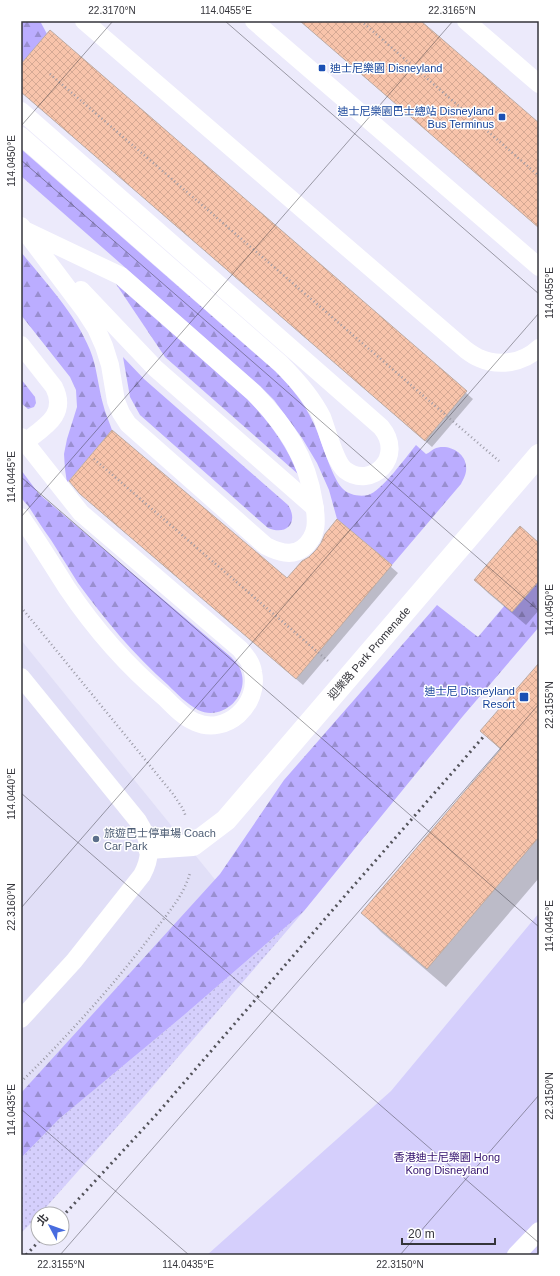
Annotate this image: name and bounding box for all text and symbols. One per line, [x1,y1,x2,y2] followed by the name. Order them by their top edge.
[88,5,136,16] text: 22.3170°N
[200,5,252,16] text: 114.0455°E
[428,5,476,16] text: 22.3165°N
[330,62,442,74] place label: 迪士尼樂園 Disneyland
[317,63,327,73] marker: 迪士尼樂園 Disneyland
[338,105,494,130] place label: 迪士尼樂園巴士總站 Disneyland Bus Terminus
[497,112,507,122] marker: 迪士尼樂園巴士總站 Disneyland Bus Terminus
[6,135,17,187] text: 114.0450°E
[544,267,555,319] text: 114.0455°E
[6,451,17,503] text: 114.0445°E
[544,584,555,636] text: 114.0450°E
[326,604,412,702] street label: 迎樂路 Park Promenade
[544,681,555,729] text: 22.3155°N
[425,685,515,710] place label: 迪士尼 Disneyland Resort
[518,691,530,703] marker: 迪士尼 Disneyland Resort
[6,768,17,820] text: 114.0440°E
[104,827,216,852] place label: 旅遊巴士停車場 Coach Car Park
[91,834,101,844] marker: 旅遊巴士停車場 Coach Car Park
[6,883,17,931] text: 22.3160°N
[544,900,555,952] text: 114.0445°E
[544,1072,555,1120] text: 22.3150°N
[6,1084,17,1136] text: 114.0435°E
[394,1151,500,1176] park label: 香港迪士尼樂園 Hong Kong Disneyland
[30,1206,70,1246] north arrow
[34,1211,51,1228] text: 北
[402,1220,495,1246] scale bar
[408,1227,435,1241] text: 20 m
[37,1259,85,1270] text: 22.3155°N
[162,1259,214,1270] text: 114.0435°E
[376,1259,424,1270] text: 22.3150°N

